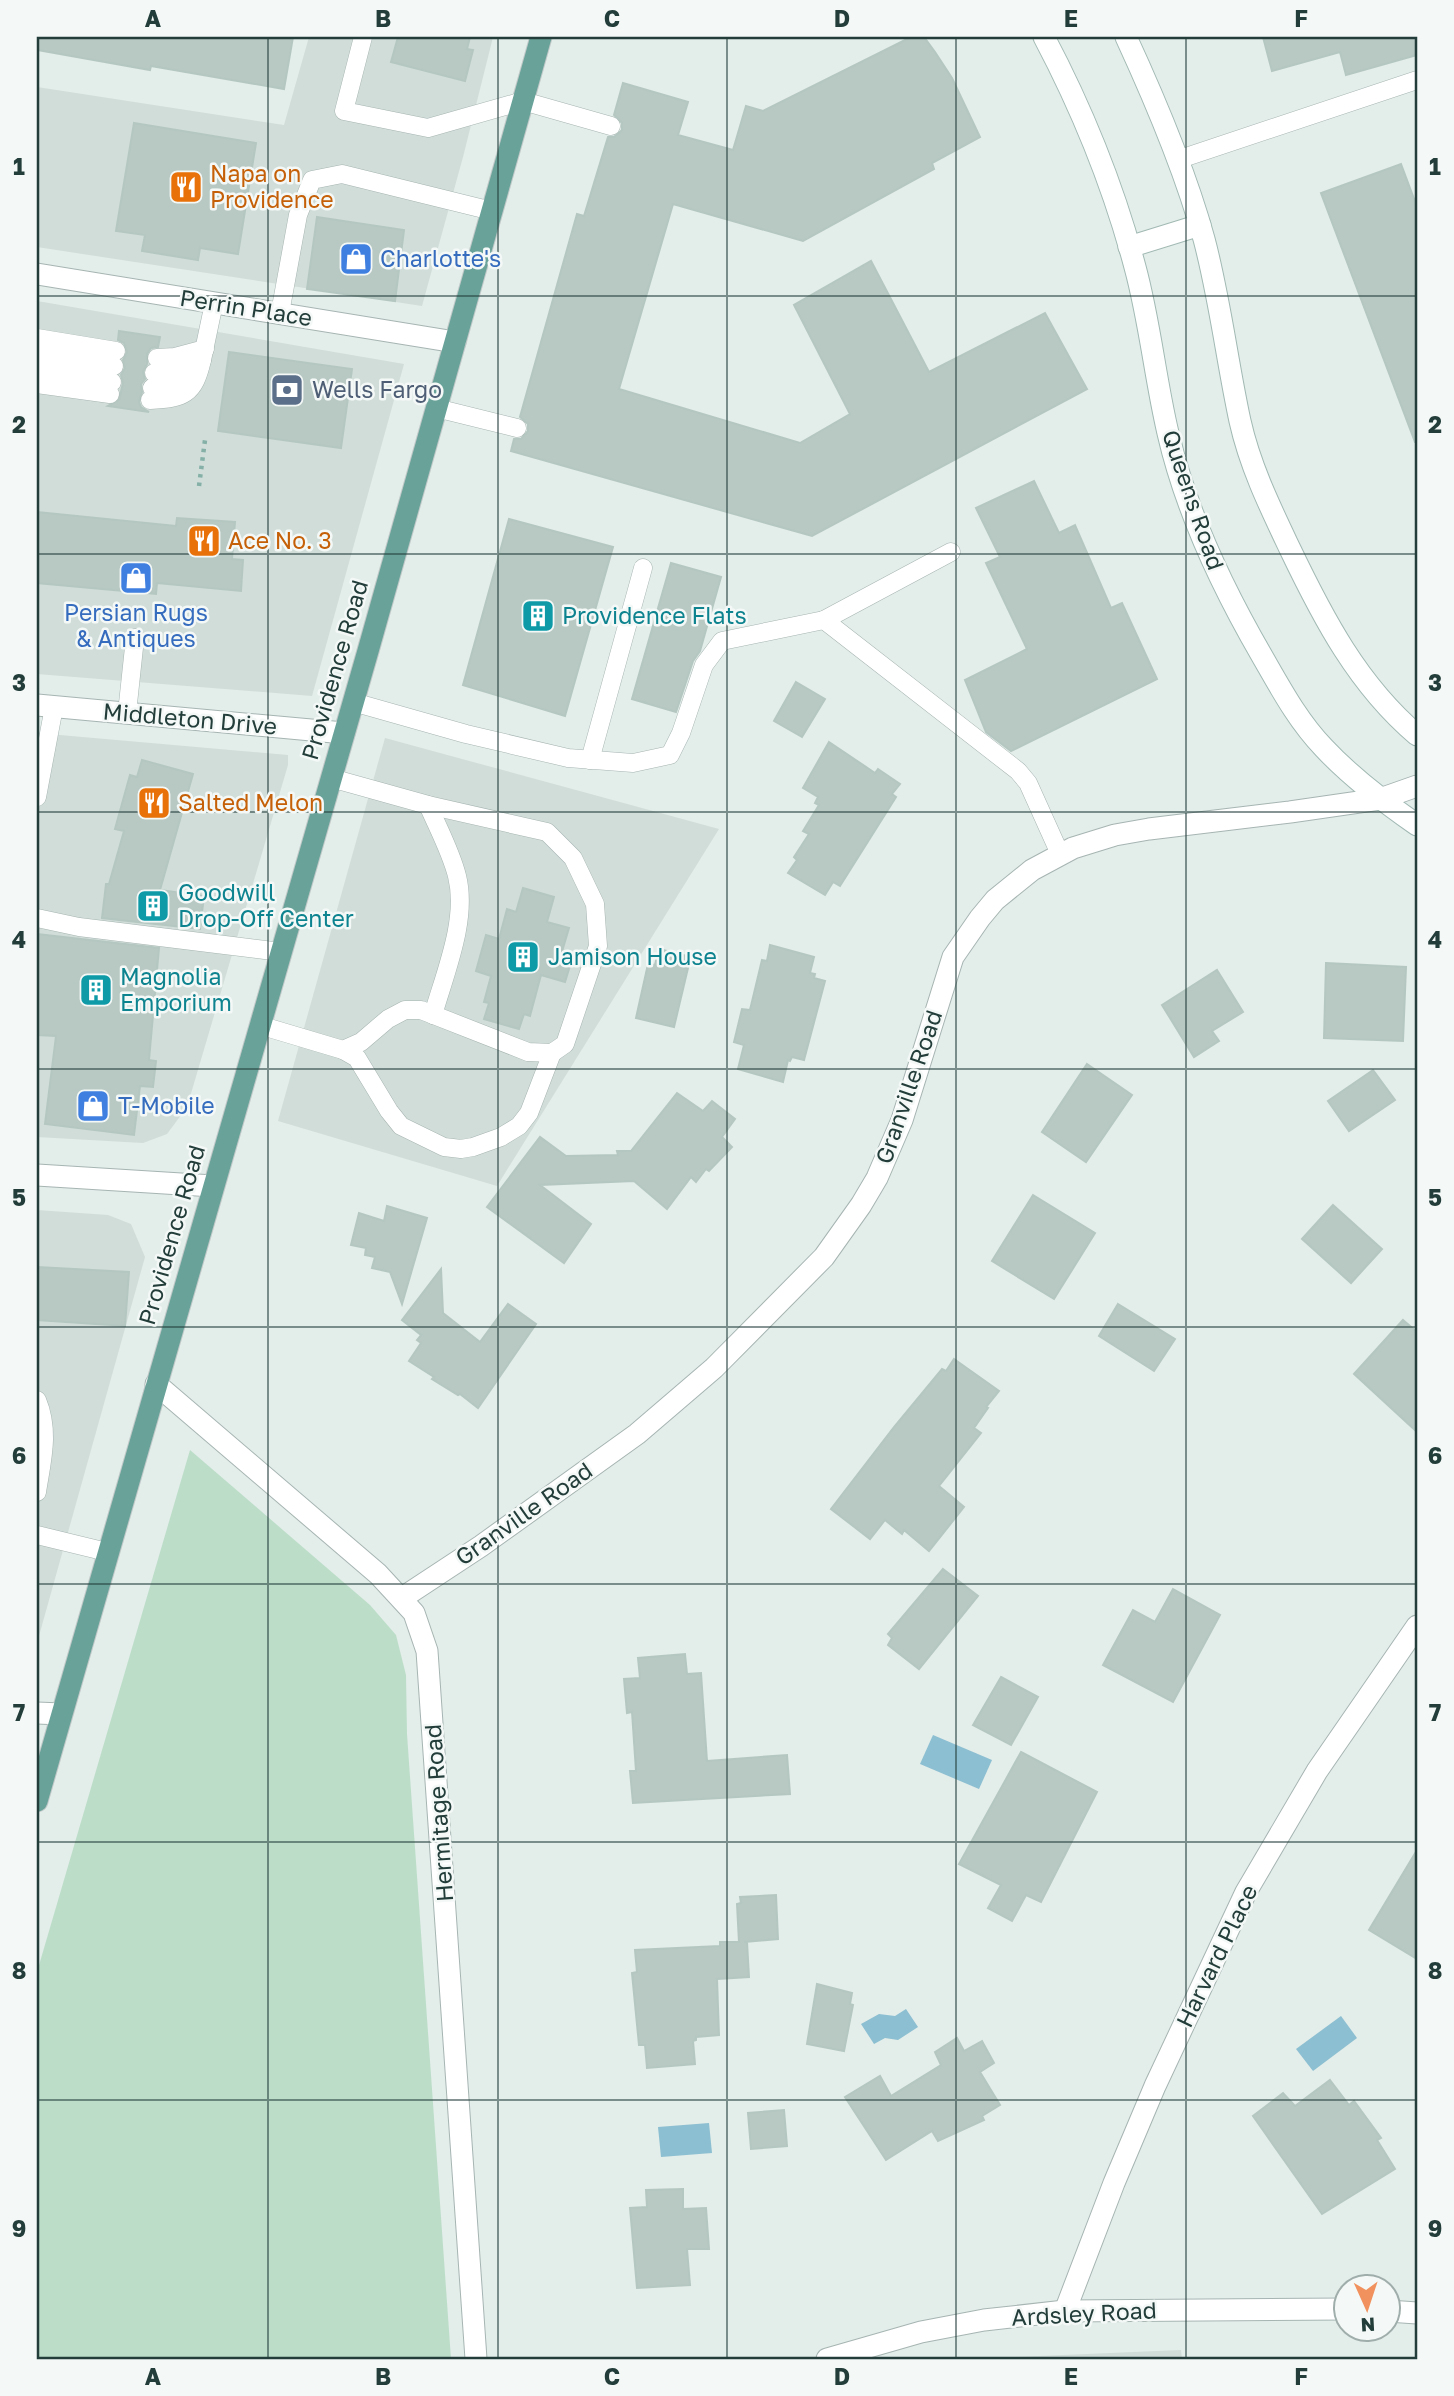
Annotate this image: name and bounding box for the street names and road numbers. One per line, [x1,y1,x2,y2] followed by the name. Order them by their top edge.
[178,283,314,331] street label: Perrin Place
[1157,426,1231,573] street label: Queens Road
[295,577,373,763] street label: Providence Road
[102,696,278,740] street label: Middleton Drive
[869,1006,947,1167] street label: Granville Road
[132,1142,210,1328] street label: Providence Road
[450,1456,597,1571] street label: Granville Road
[418,1723,458,1903] street label: Hermitage Road
[1169,1880,1263,2031] street label: Harvard Place
[1011,2295,1157,2331] street label: Ardsley Road

